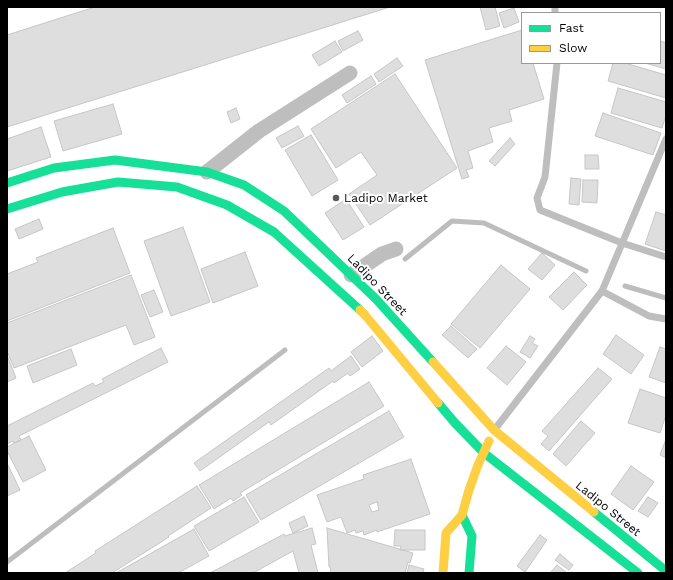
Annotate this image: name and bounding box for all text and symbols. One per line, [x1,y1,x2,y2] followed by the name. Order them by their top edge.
[521,12,661,64] legend
[559,21,584,35] text: Fast
[559,41,587,55] text: Slow
[344,191,428,205] place label: Ladipo Market
[331,193,341,203] marker: Ladipo Market
[344,251,410,319] street label: Ladipo Street
[573,478,643,540] street label: Ladipo Street

